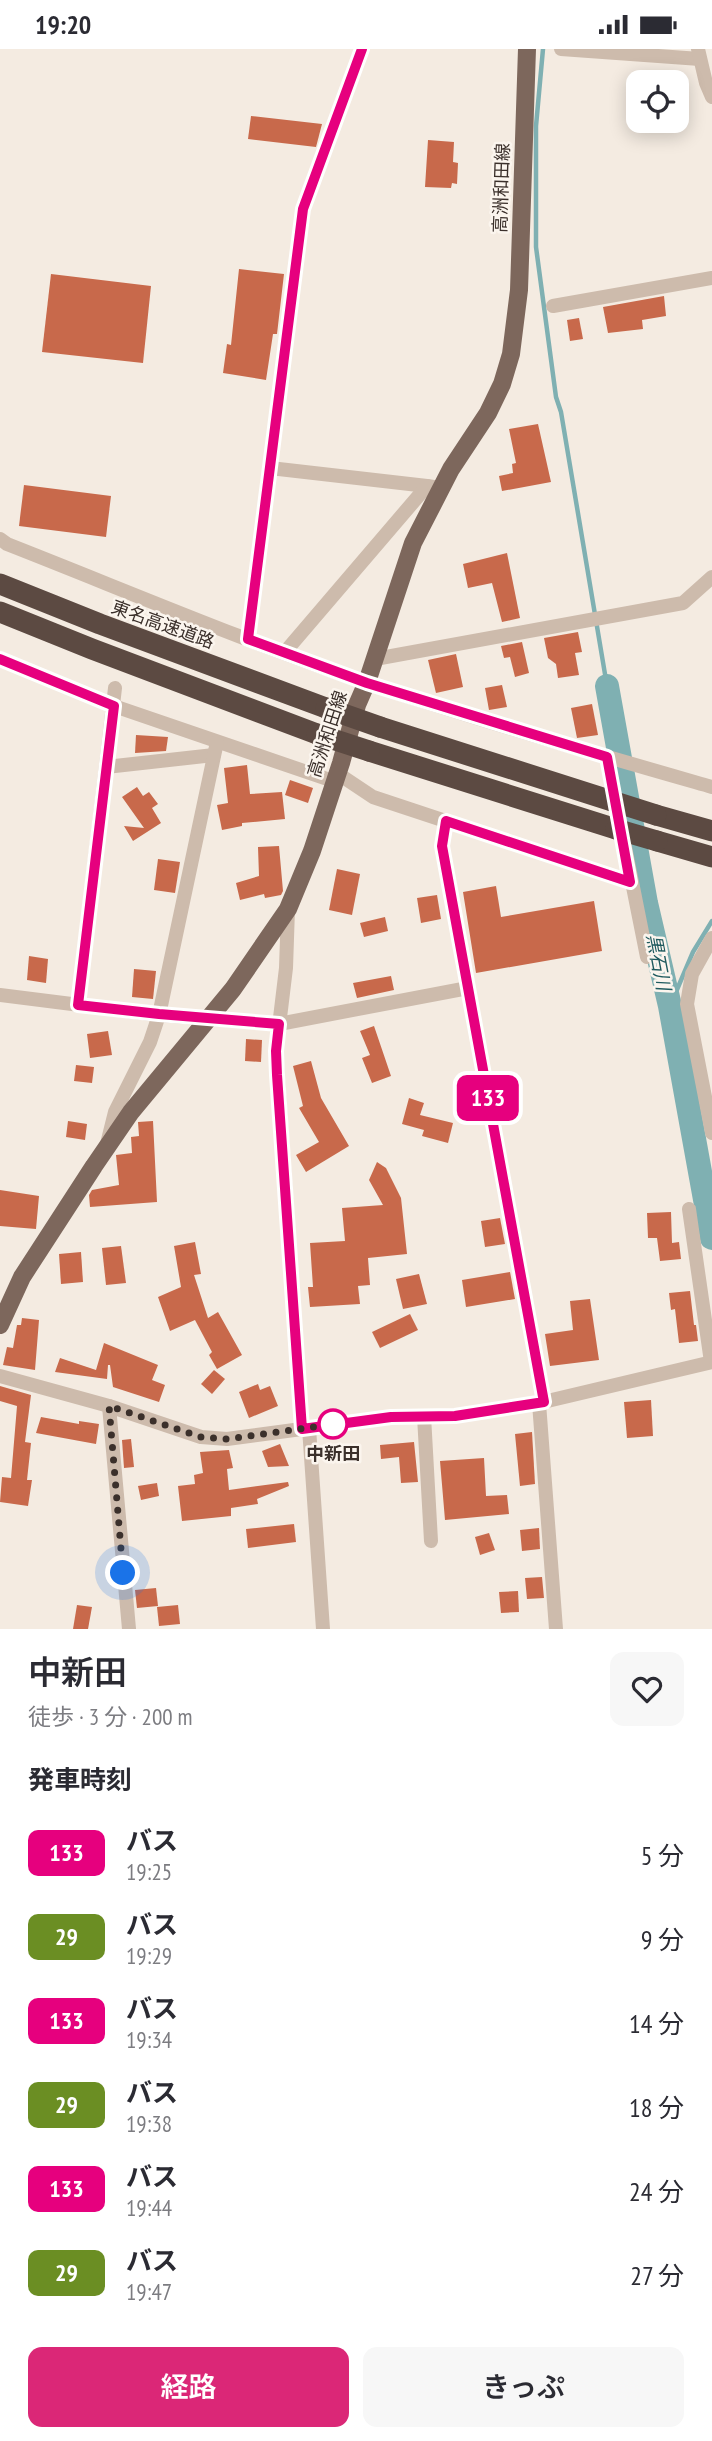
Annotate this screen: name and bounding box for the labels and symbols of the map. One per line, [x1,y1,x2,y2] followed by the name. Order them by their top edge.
[488,143,514,233] street label: 高洲和田線
[108,595,218,653] street label: 東名高速道路
[302,688,352,780] street label: 高洲和田線
[642,932,677,994] water label: 黒石川
[448,1075,528,1121] line badge: 133
[318,1409,348,1439] marker: 中新田
[306,1442,360,1465] place label: 中新田
[105,1555,140,1590] your location

